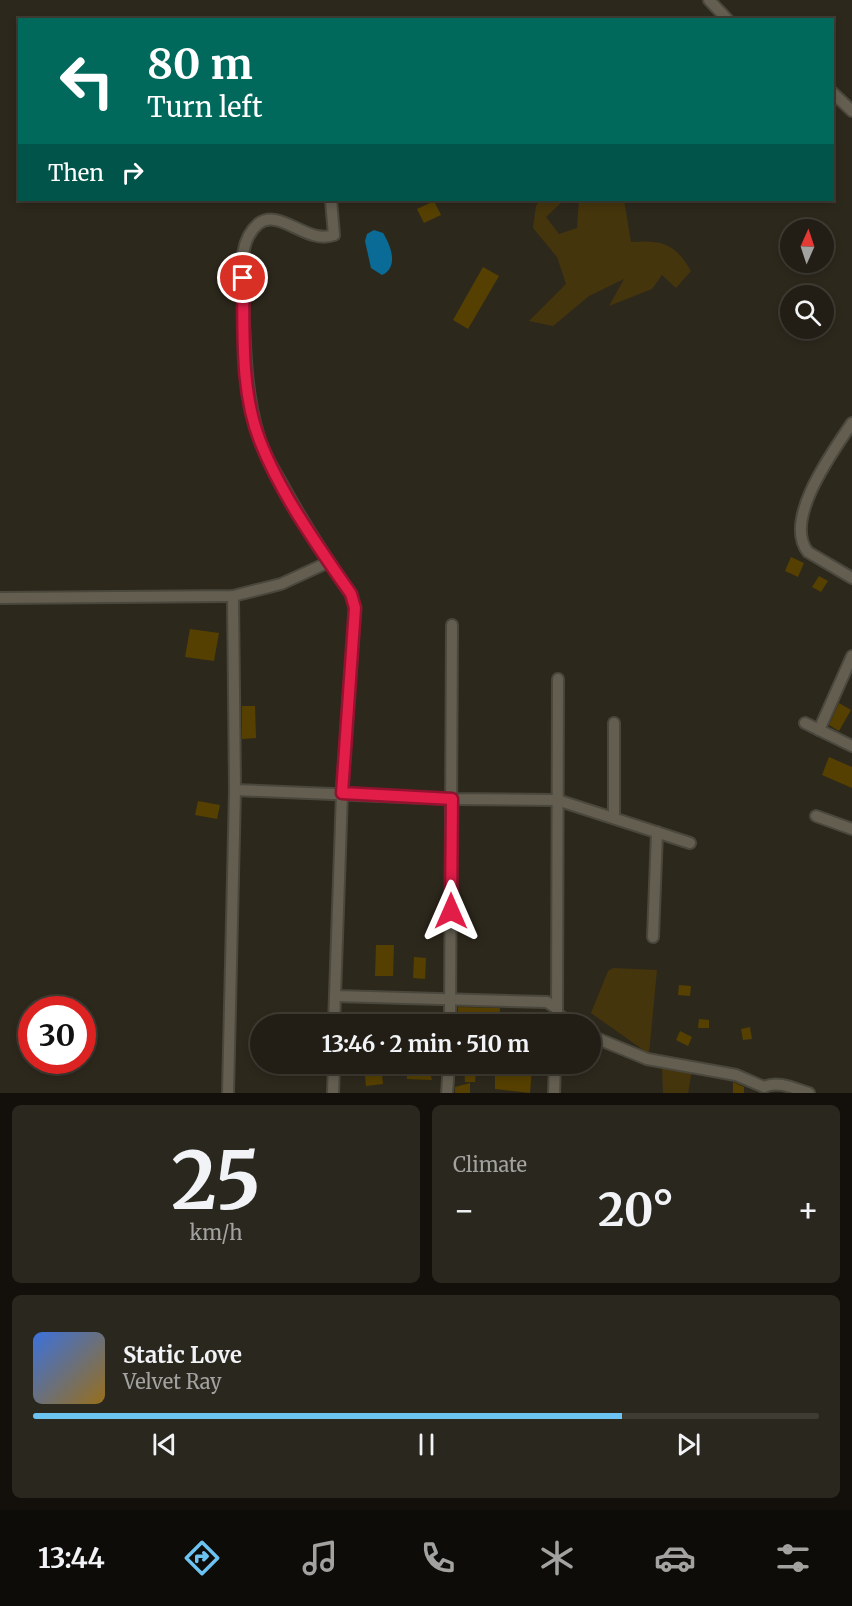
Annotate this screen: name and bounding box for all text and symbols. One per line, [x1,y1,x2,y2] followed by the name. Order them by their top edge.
[147,38,253,90] text: 80 m
[48,42,126,120] icon: left
[147,90,262,124] text: Turn left
[116,156,149,189] icon: right
[48,159,104,187] text: Then
[780,219,834,273] north arrow
[780,219,834,339] map controls
[217,252,268,303] pin
[226,261,259,294] icon: arrive
[780,285,834,339] button: search
[419,879,483,943] position arrow
[18,996,96,1074] speed limit sign: 30
[322,1030,529,1058] text: 13:46 · 2 min · 510 m
[171,1132,261,1230] text: 25
[453,1152,527,1177] text: Climate
[598,1182,674,1238] text: 20°
[453,1190,475,1231] text: −
[797,1190,819,1231] text: +
[190,1220,242,1245] text: km/h
[123,1341,242,1369] text: Static Love
[123,1369,222,1394] text: Velvet Ray
[148,1428,181,1461] icon: previous
[410,1428,443,1461] icon: pause
[672,1428,705,1461] icon: next
[181,1537,223,1579] icon: directions
[299,1537,341,1579] icon: music
[417,1537,459,1579] icon: phone
[536,1537,578,1579] icon: climate
[654,1537,696,1579] icon: car
[772,1537,814,1579] icon: filters
[38,1541,105,1575] text: 13:44

